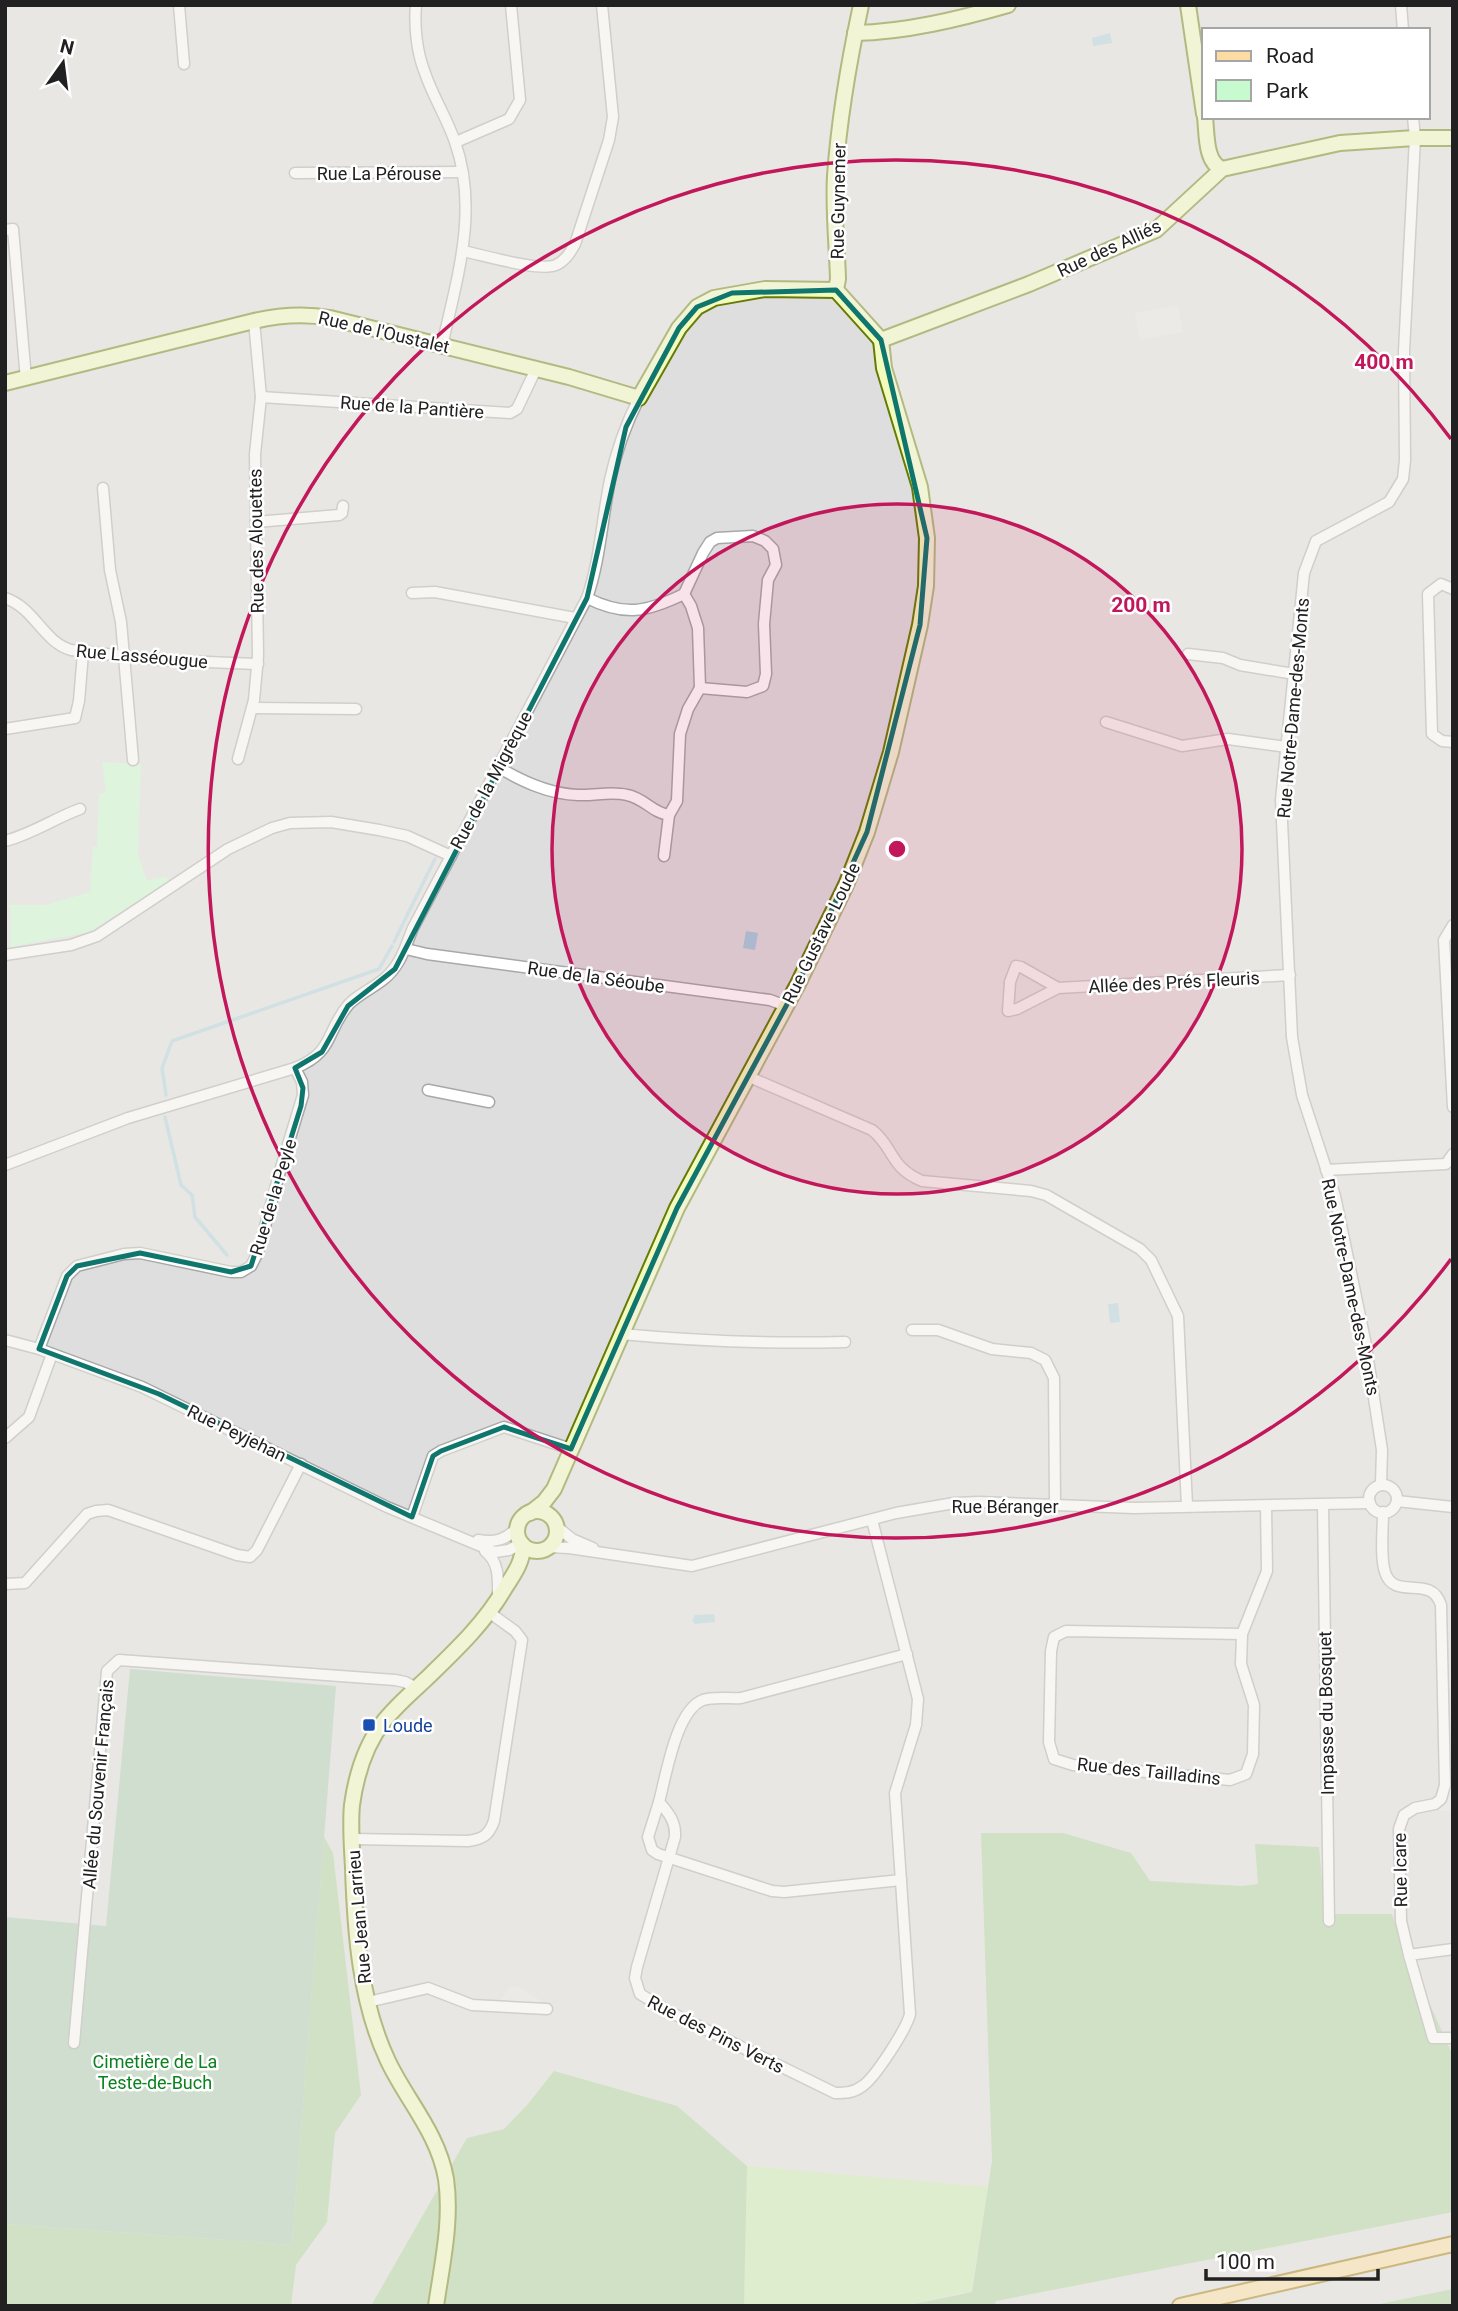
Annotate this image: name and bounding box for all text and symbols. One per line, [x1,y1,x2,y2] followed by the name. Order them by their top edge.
[28,28,98,98] north arrow
[1202,28,1430,119] legend
[58,34,76,60] text: N
[1266,44,1314,68] text: Road
[1266,79,1309,103] text: Park
[826,143,850,259] street label: Rue Guynemer
[317,163,441,184] street label: Rue La Pérouse
[1054,215,1164,281] street label: Rue des Alliés
[316,307,452,357] street label: Rue de l'Oustalet
[1354,350,1414,374] text: 400 m
[339,391,485,423] street label: Rue de la Pantière
[244,468,268,614] street label: Rue des Alouettes
[1111,593,1171,617] text: 200 m
[1273,597,1313,819] street label: Rue Notre-Dame-des-Monts
[75,640,209,672] street label: Rue Lasséougue
[446,707,536,853] street label: Rue de la Migrèque
[885,837,909,861] centre of rings
[778,859,864,1007] street label: Rue Gustave Loude
[526,957,666,997] street label: Rue de la Séoube
[1088,967,1260,997] street label: Allée des Prés Fleuris
[245,1136,301,1258] street label: Rue de la Peyle
[1318,1177,1384,1397] street label: Rue Notre-Dame-des-Monts
[184,1400,290,1466] street label: Rue Peyjehan
[951,1496,1059,1517] street label: Rue Béranger
[1314,1631,1338,1795] street label: Impasse du Bosquet
[78,1678,118,1890] street label: Allée du Souvenir Français
[383,1715,433,1736] place label: Loude
[361,1717,377,1733] marker: Loude
[1076,1753,1222,1789] street label: Rue des Tailladins
[1389,1833,1411,1907] street label: Rue Icare
[343,1849,375,1985] street label: Rue Jean Larrieu
[644,1991,788,2077] street label: Rue des Pins Verts
[93,2051,217,2093] park label: Cimetière de La Teste-de-Buch
[1206,2238,1378,2282] scale bar
[1216,2250,1275,2274] text: 100 m

